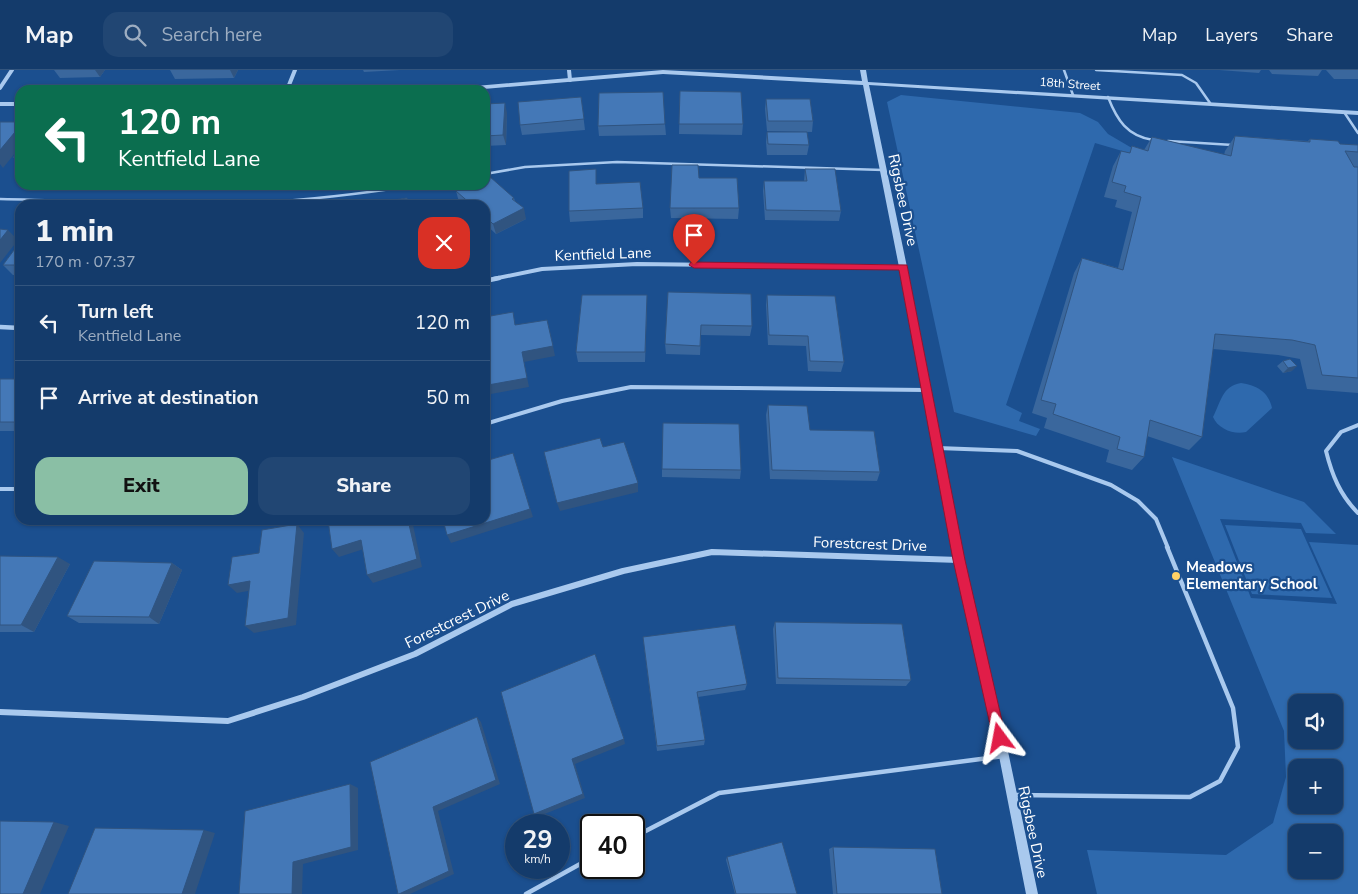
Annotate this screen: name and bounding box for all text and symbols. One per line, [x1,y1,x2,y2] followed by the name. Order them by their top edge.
[103,12,453,57] search box
[25,19,73,51] text: Map
[121,21,149,49] icon: search
[161,22,262,48] text: Search here
[1142,23,1177,47] text: Map
[1205,23,1258,47] text: Layers
[1286,23,1333,47] text: Share
[1039,74,1102,94] street label: 18th Street
[118,99,221,146] text: 120 m
[35,105,100,170] icon: left
[118,144,260,174] text: Kentfield Lane
[883,152,923,248] street label: Rigsbee Drive
[35,211,114,252] text: 1 min
[673,214,715,265] pin
[418,217,470,269] button: close
[680,221,708,249] icon: arrive
[554,242,652,266] street label: Kentfield Lane
[35,251,136,273] text: 170 m · 07:37
[78,299,153,325] text: Turn left
[35,309,63,337] icon: left
[415,310,470,336] text: 120 m
[78,325,181,347] text: Kentfield Lane
[35,384,63,412] icon: arrive
[78,385,259,411] text: Arrive at destination
[426,385,470,411] text: 50 m
[35,457,248,515] button: Exit
[258,457,470,515] button: Share
[813,532,927,556] street label: Forestcrest Drive
[1186,557,1318,594] place label: Meadows Elementary School
[1170,570,1182,582] marker: Meadows Elementary School
[401,585,513,653] street label: Forestcrest Drive
[1288,694,1343,879] map controls
[1288,694,1343,749] button: sound
[973,711,1025,763] position arrow
[1288,759,1343,814] button: +
[1013,784,1053,880] street label: Rigsbee Drive
[580,814,645,879] speed limit sign: 40
[522,823,553,857] text: 29
[1288,824,1343,879] button: −
[524,851,551,867] text: km/h

